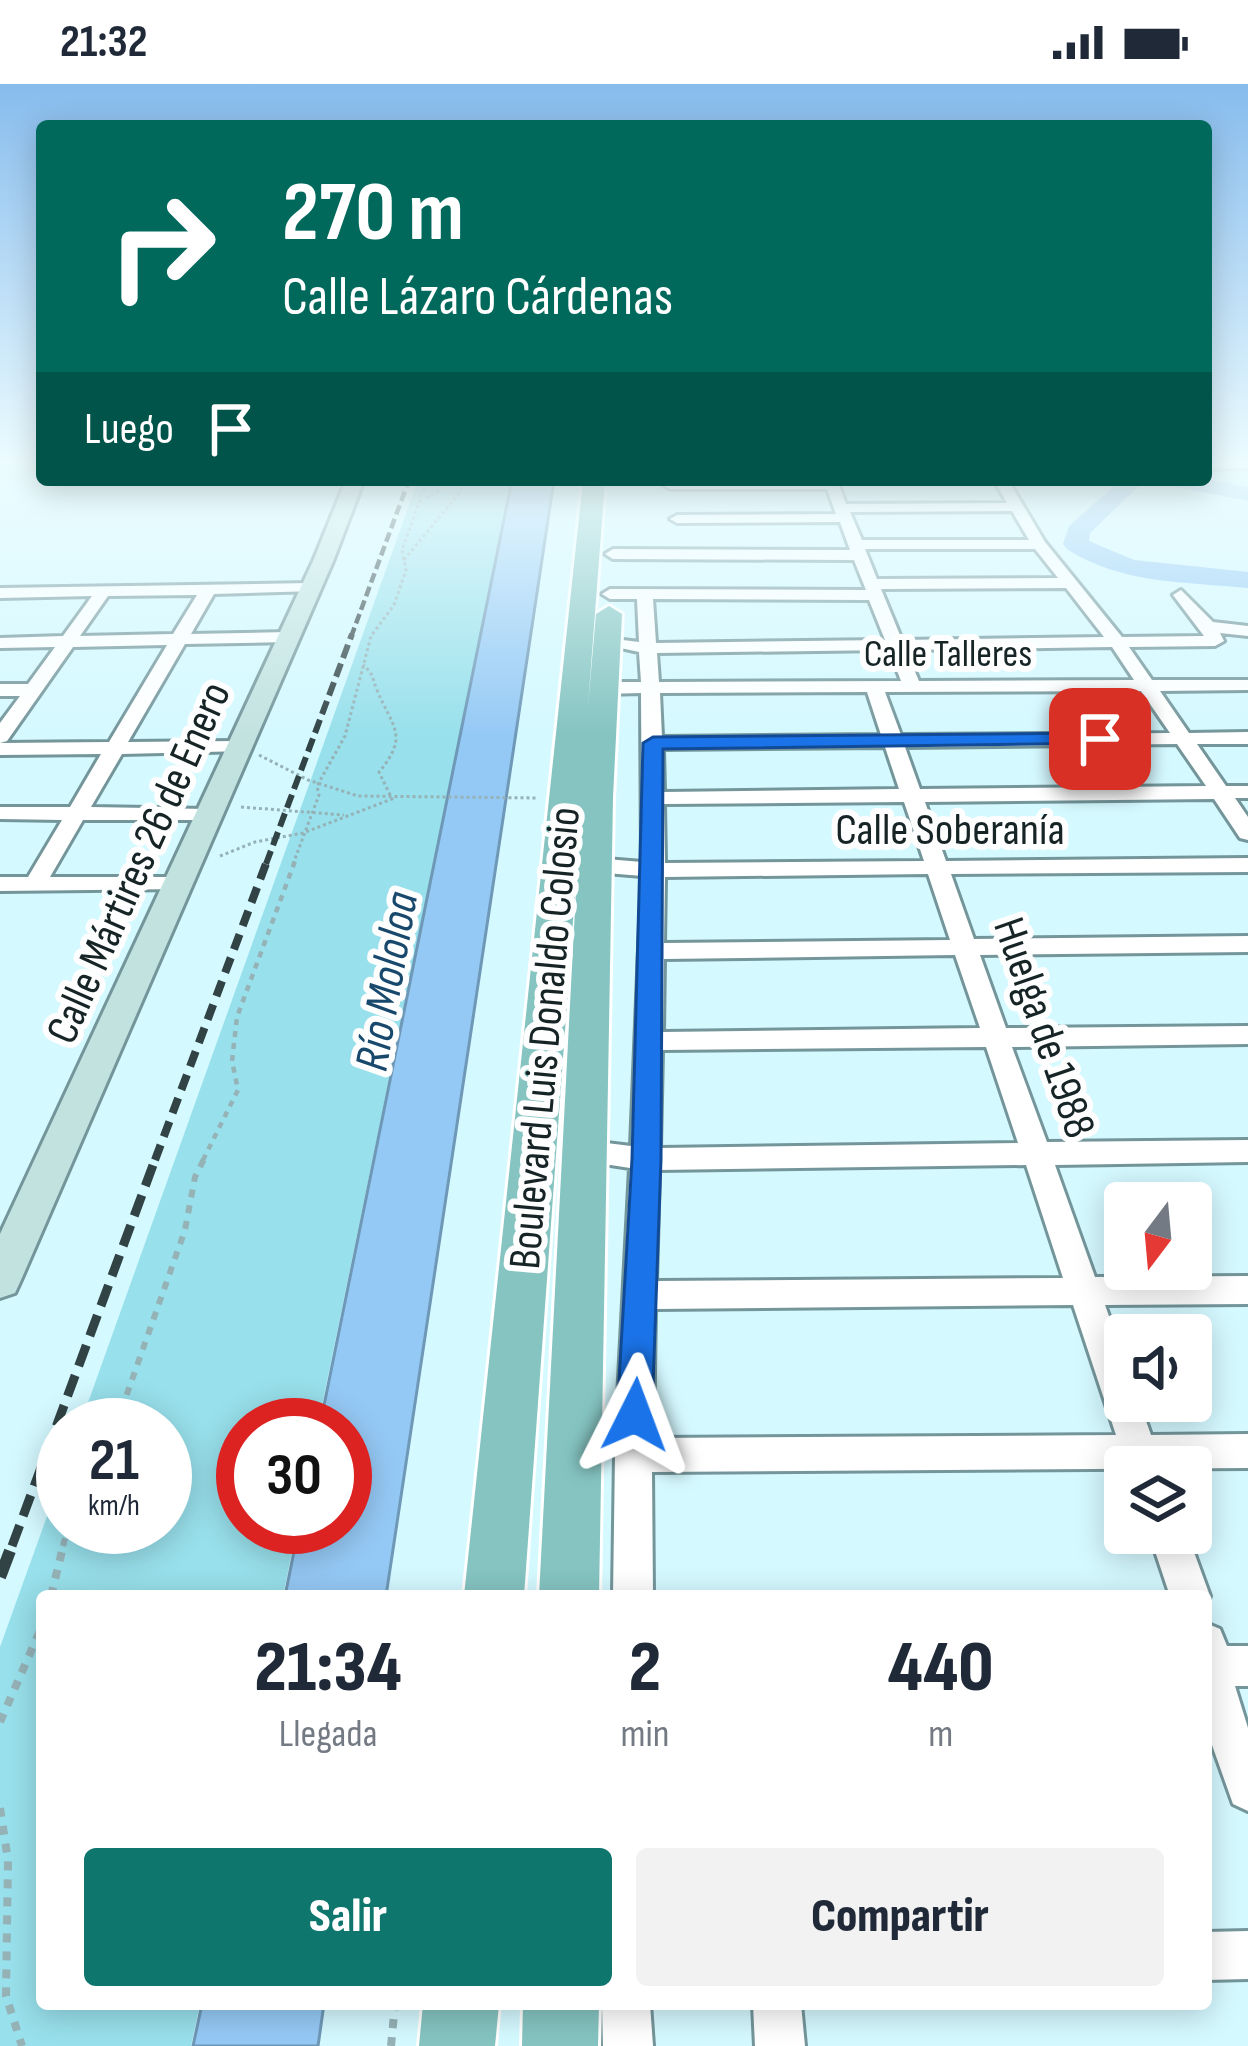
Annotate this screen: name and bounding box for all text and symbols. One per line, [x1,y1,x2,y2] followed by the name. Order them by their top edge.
[60,15,147,70] text: 21:32
[282,163,464,264] text: 270 m
[84,168,240,324] icon: right
[282,265,673,330] text: Calle Lázaro Cárdenas
[198,396,264,462] icon: arrive
[84,402,174,457] text: Luego
[864,631,1032,678] street label: Calle Talleres
[35,674,244,1052] street label: Calle Mártires 26 de Enero
[1049,688,1151,790] pin
[1067,706,1133,772] icon: arrive
[835,803,1065,858] street label: Calle Soberanía
[498,805,593,1272] street label: Boulevard Luis Donaldo Colosio
[344,887,431,1075] water label: Río Mololoa
[980,911,1107,1145] street label: Huelga de 1988
[1104,1182,1212,1290] north arrow
[1104,1182,1212,1554] map controls
[1104,1314,1212,1422] button: sound
[572,1352,698,1478] position arrow
[216,1398,372,1554] speed limit sign: 30
[89,1425,139,1497] text: 21
[1104,1446,1212,1554] button: layers
[88,1488,140,1524] text: km/h
[254,1625,402,1712] text: 21:34
[629,1625,661,1712] text: 2
[888,1625,994,1712] text: 440
[279,1711,378,1758] text: Llegada
[620,1711,669,1758] text: min
[928,1711,953,1758] text: m
[84,1848,612,1986] button: Salir
[636,1848,1164,1986] button: Compartir

